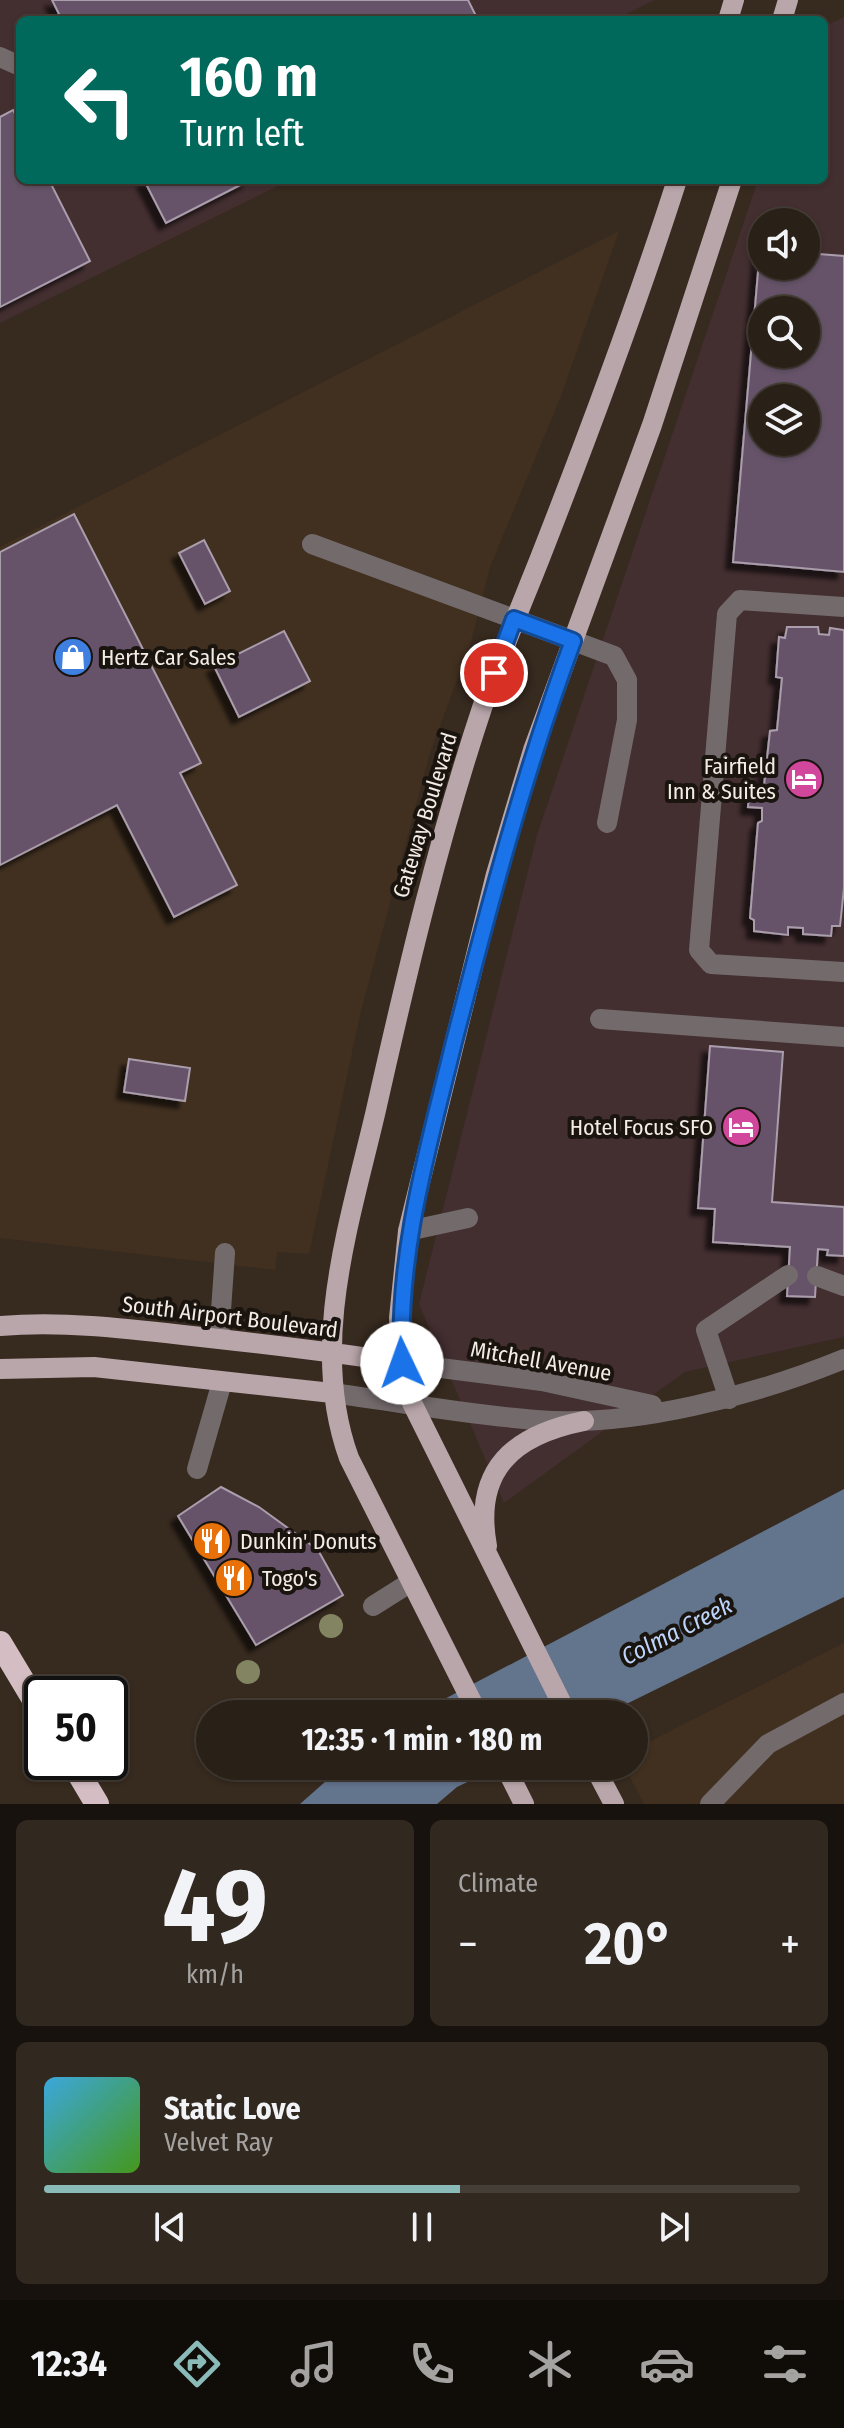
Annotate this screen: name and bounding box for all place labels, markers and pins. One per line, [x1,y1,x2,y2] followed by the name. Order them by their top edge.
[52,636,94,678] shop icon: Hertz Car Sales
[460,639,528,707] pin
[101,644,236,671] place label: Hertz Car Sales
[667,753,776,805] place label: Fairfield Inn & Suites
[783,758,825,800] hotel icon: Fairfield Inn & Suites
[720,1106,762,1148] hotel icon: Hotel Focus SFO
[570,1114,713,1141] place label: Hotel Focus SFO
[191,1520,233,1562] restaurant icon: Dunkin' Donuts
[240,1528,377,1555] place label: Dunkin' Donuts
[213,1557,255,1599] restaurant icon: Togo's
[262,1565,318,1592] place label: Togo's

